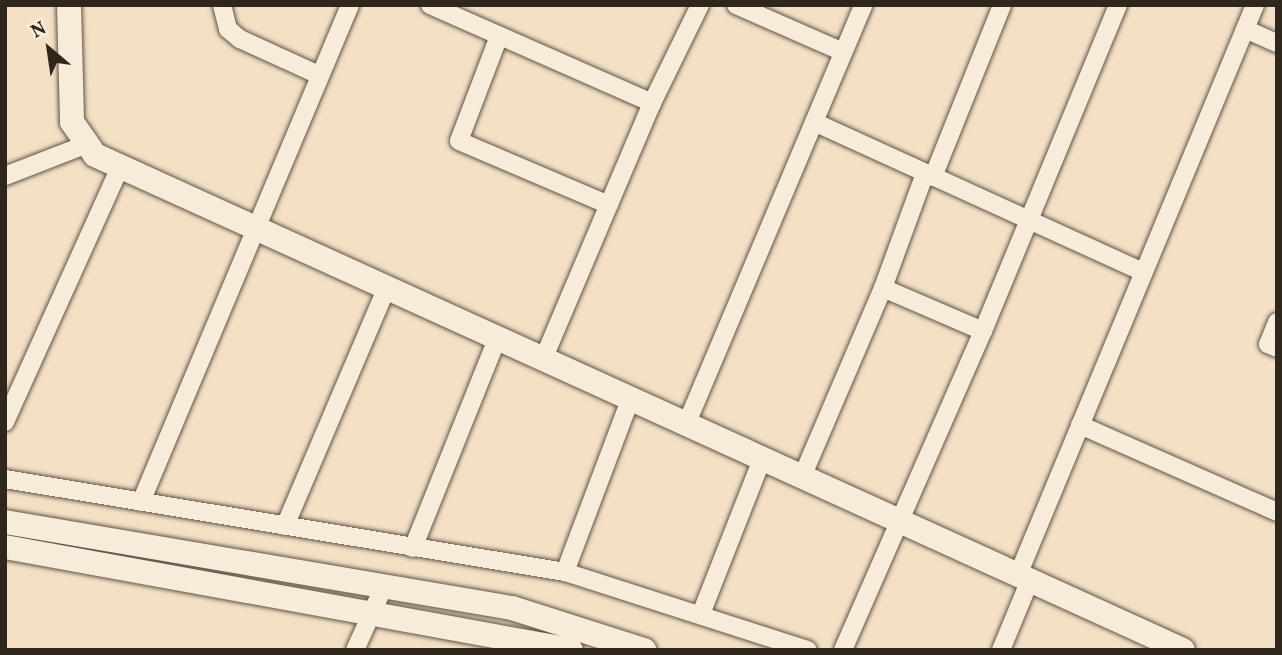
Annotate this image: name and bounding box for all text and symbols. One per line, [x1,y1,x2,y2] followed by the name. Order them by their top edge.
[14,14,84,84] north arrow
[26,16,51,45] text: N

